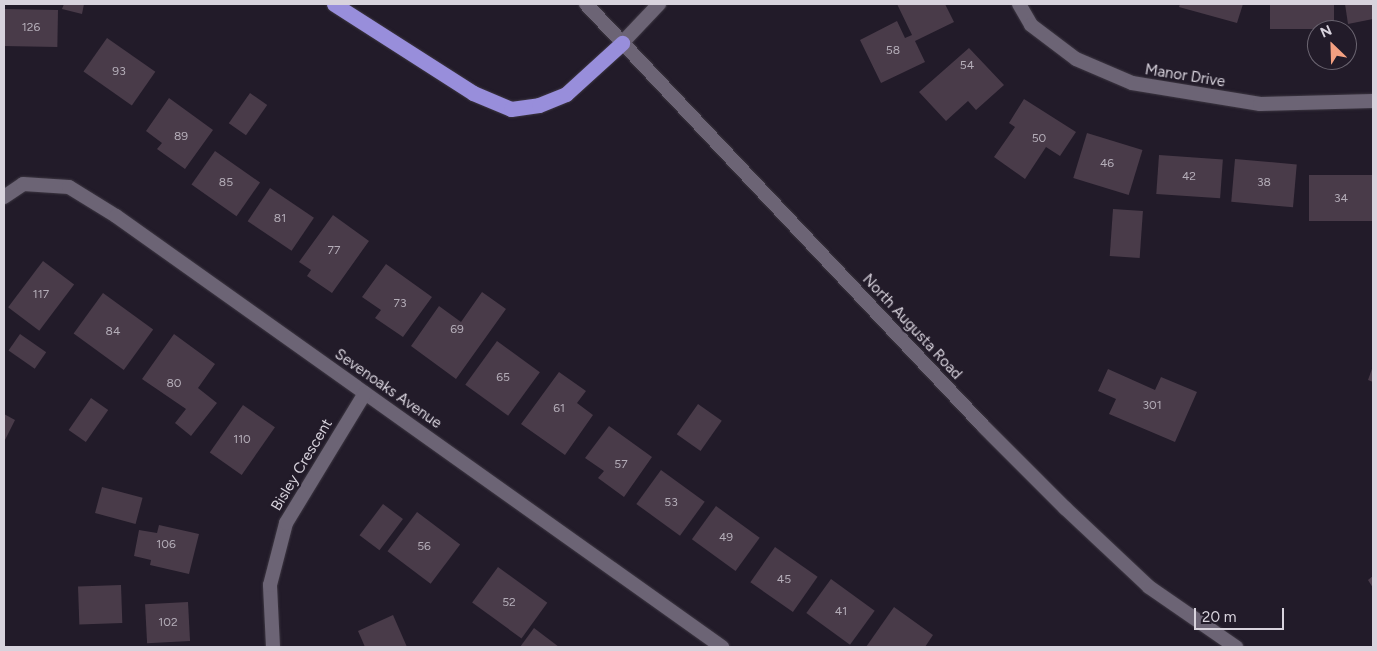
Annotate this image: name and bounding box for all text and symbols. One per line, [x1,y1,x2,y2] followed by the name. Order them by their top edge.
[1307,20,1357,70] north arrow
[22,21,40,35] house number: 126
[1318,22,1334,42] text: N
[886,44,900,58] house number: 58
[960,59,974,73] house number: 54
[1144,61,1226,91] street label: Manor Drive
[112,65,126,79] house number: 93
[174,130,188,144] house number: 89
[1032,132,1046,146] house number: 50
[1100,157,1114,171] house number: 46
[1182,170,1196,184] house number: 42
[219,176,233,190] house number: 85
[1257,176,1271,190] house number: 38
[1334,192,1348,206] house number: 34
[274,212,286,226] house number: 81
[328,244,340,258] house number: 77
[859,271,965,383] street label: North Augusta Road
[33,288,49,302] house number: 117
[394,297,406,311] house number: 73
[450,323,464,337] house number: 69
[106,325,120,339] house number: 84
[331,345,445,433] street label: Sevenoaks Avenue
[496,371,510,385] house number: 65
[166,377,182,391] house number: 80
[1142,399,1162,413] house number: 301
[553,402,565,416] house number: 61
[268,416,336,514] street label: Bisley Crescent
[233,433,251,447] house number: 110
[614,458,628,472] house number: 57
[664,496,678,510] house number: 53
[719,531,733,545] house number: 49
[156,538,176,552] house number: 106
[417,540,431,554] house number: 56
[777,573,791,587] house number: 45
[502,596,516,610] house number: 52
[1197,598,1287,630] scale bar
[835,605,847,619] house number: 41
[1202,608,1236,626] text: 20 m
[158,616,178,630] house number: 102

